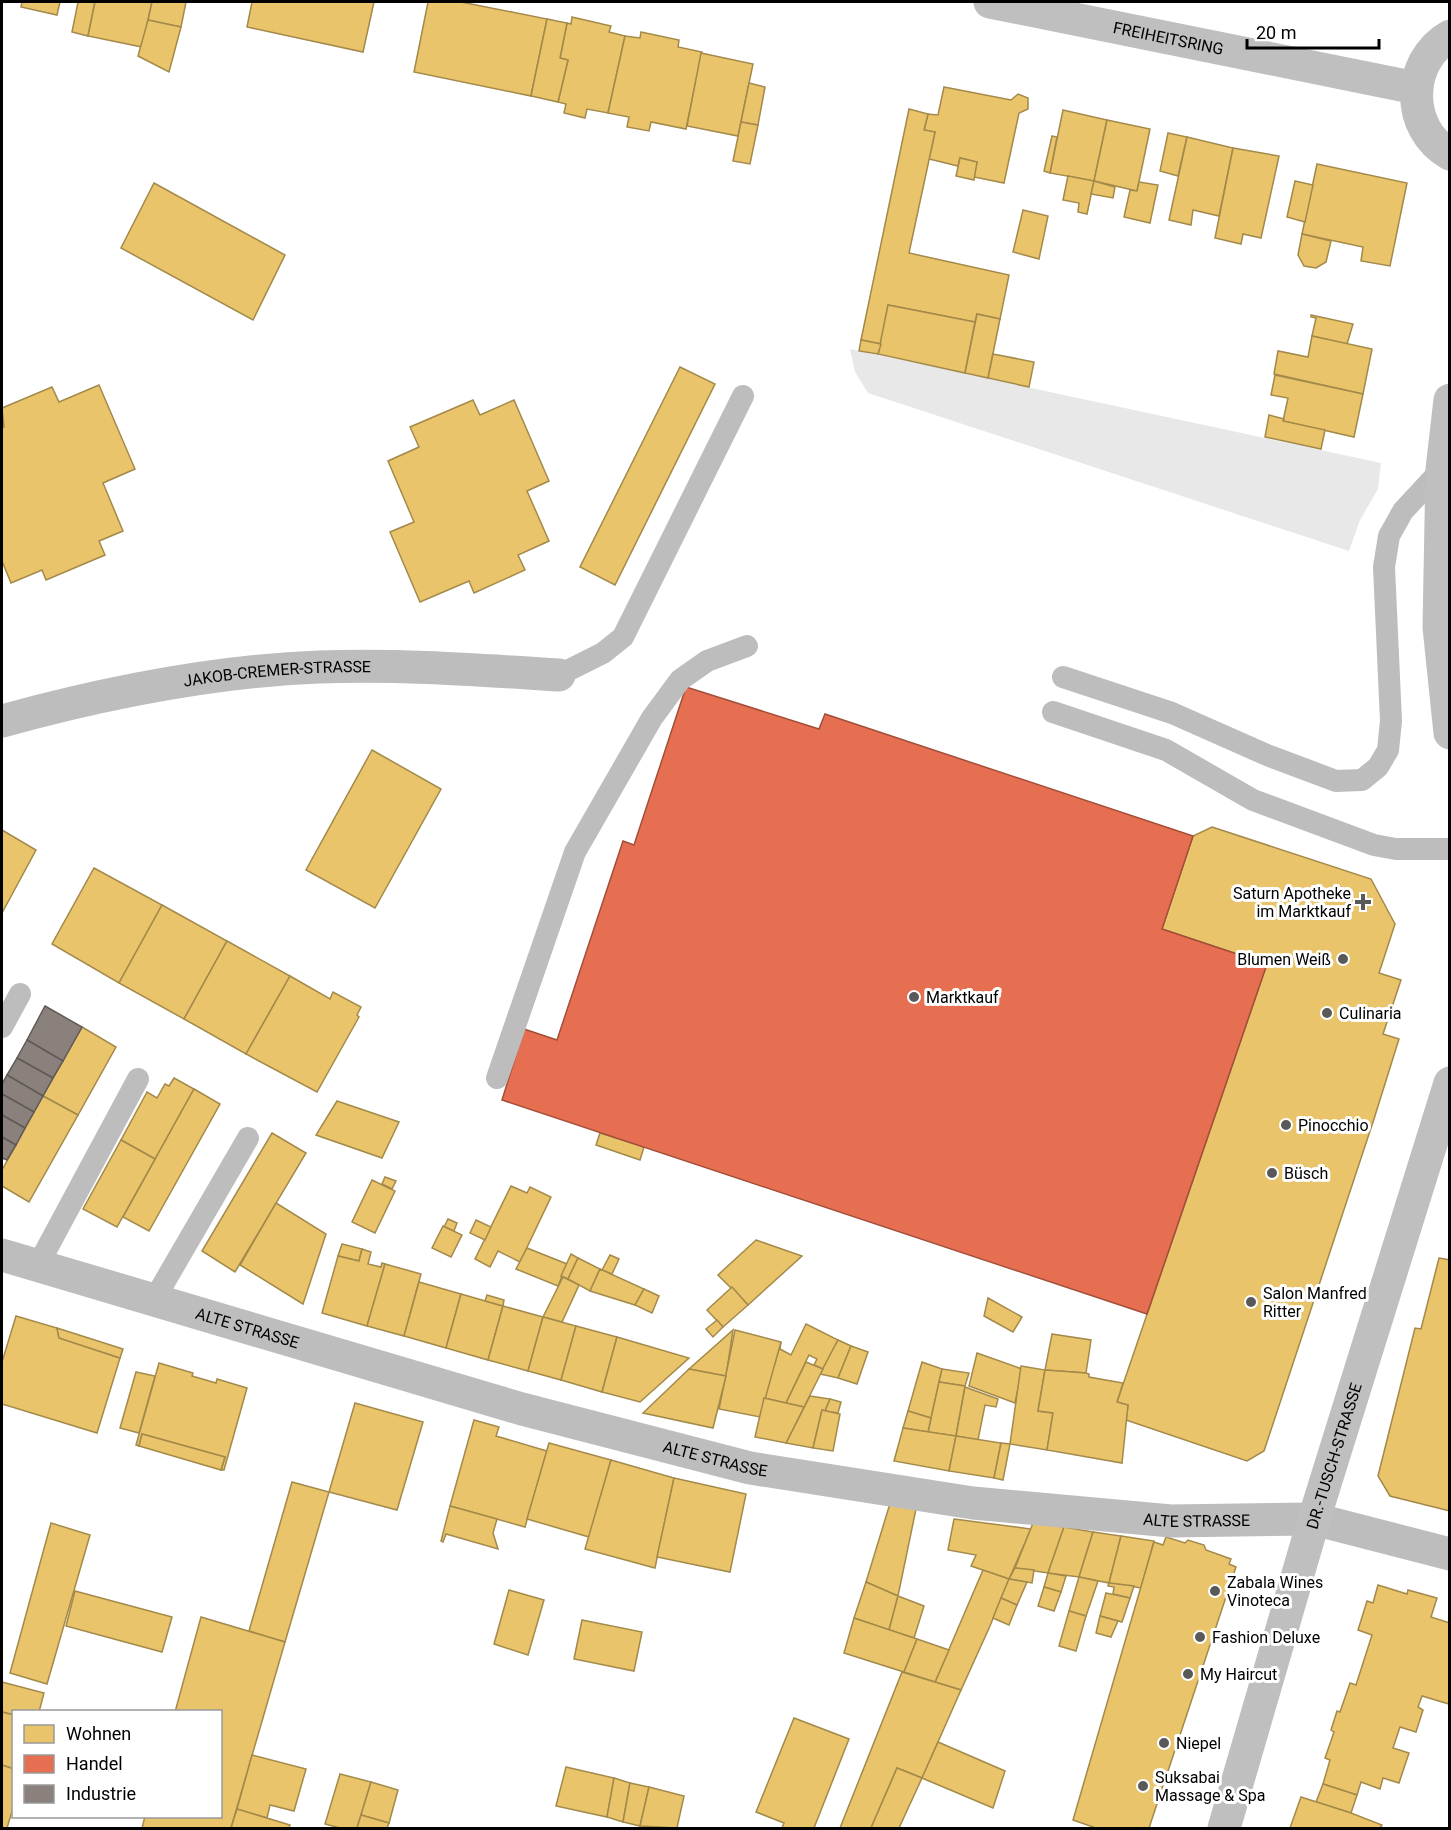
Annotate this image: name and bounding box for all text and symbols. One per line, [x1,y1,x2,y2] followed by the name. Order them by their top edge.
[1247,12,1379,50] scale bar
[1111,18,1225,58] street label: FREIHEITSRING
[1256,22,1296,43] text: 20 m
[182,657,371,690] street label: JAKOB-CREMER-STRASSE
[1233,884,1351,921] place label: Saturn Apotheke im Marktkauf
[1356,895,1370,909] marker: Saturn Apotheke im Marktkauf
[1237,950,1331,969] place label: Blumen Weiß
[1336,952,1350,966] marker: Blumen Weiß
[926,988,999,1007] place label: Marktkauf
[907,990,921,1004] marker: Marktkauf
[1339,1004,1402,1023] place label: Culinaria
[1320,1006,1334,1020] marker: Culinaria
[1298,1116,1369,1135] place label: Pinocchio
[1279,1118,1293,1132] marker: Pinocchio
[1284,1164,1328,1183] place label: Büsch
[1265,1166,1279,1180] marker: Büsch
[1263,1284,1367,1321] place label: Salon Manfred Ritter
[1244,1295,1258,1309] marker: Salon Manfred Ritter
[193,1303,301,1352] street label: ALTE STRASSE
[1302,1380,1365,1531] street label: DR.-TUSCH-STRASSE
[661,1436,769,1480] street label: ALTE STRASSE
[1142,1509,1250,1531] street label: ALTE STRASSE
[1227,1573,1323,1610] place label: Zabala Wines Vinoteca
[1208,1584,1222,1598] marker: Zabala Wines Vinoteca
[1212,1628,1320,1647] place label: Fashion Deluxe
[1193,1630,1207,1644] marker: Fashion Deluxe
[1200,1665,1277,1684] place label: My Haircut
[1181,1667,1195,1681] marker: My Haircut
[12,1710,222,1818] legend
[66,1723,131,1744] text: Wohnen
[1176,1734,1221,1753] place label: Niepel
[1157,1736,1171,1750] marker: Niepel
[66,1753,123,1774] text: Handel
[1155,1768,1265,1805] place label: Suksabai Massage & Spa
[1136,1779,1150,1793] marker: Suksabai Massage & Spa
[66,1783,136,1804] text: Industrie

